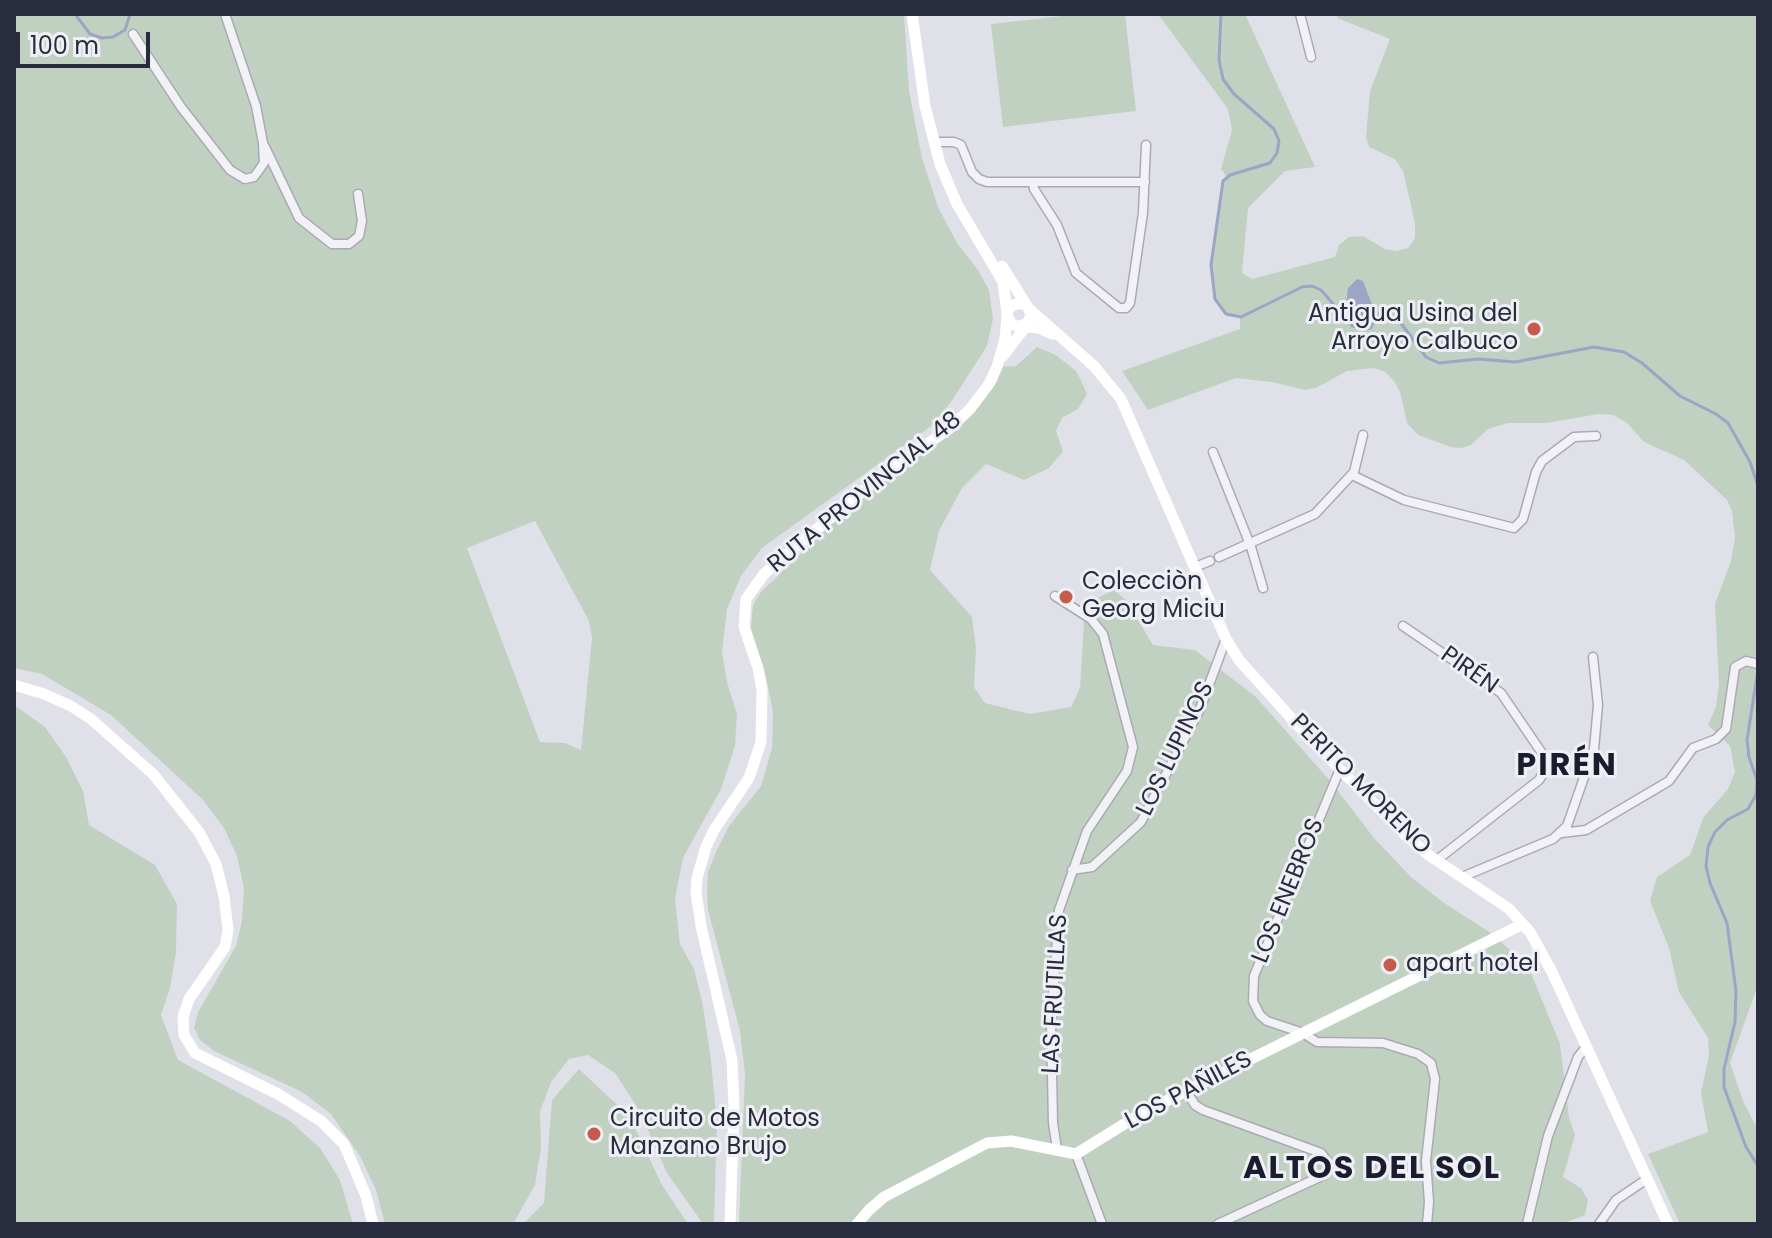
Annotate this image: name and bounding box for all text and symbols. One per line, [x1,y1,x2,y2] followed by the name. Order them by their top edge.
[20,16,154,66] scale bar
[30,29,99,62] text: 100 m
[1308,301,1518,357] place label: Antigua Usina del Arroyo Calbuco
[1525,320,1543,338] marker: Antigua Usina del Arroyo Calbuco
[763,406,967,580] street label: RUTA PROVINCIAL 48
[1082,569,1225,625] place label: Colecciòn Georg Miciu
[1057,588,1075,606] marker: Colecciòn Georg Miciu
[1435,641,1503,701] street label: PIRÉN
[1131,677,1221,821] street label: LOS LUPINOS
[1284,709,1436,861] street label: PERITO MORENO
[1516,748,1618,786] district label: PIRÉN
[1247,814,1331,968] street label: LOS ENEBROS
[1037,913,1075,1075] street label: LAS FRUTILLAS
[1406,951,1539,979] place label: apart hotel
[1381,956,1399,974] marker: apart hotel
[1121,1046,1257,1136] street label: LOS PAÑILES
[610,1106,820,1162] place label: Circuito de Motos Manzano Brujo
[585,1125,603,1143] marker: Circuito de Motos Manzano Brujo
[1243,1151,1501,1189] district label: ALTOS DEL SOL

